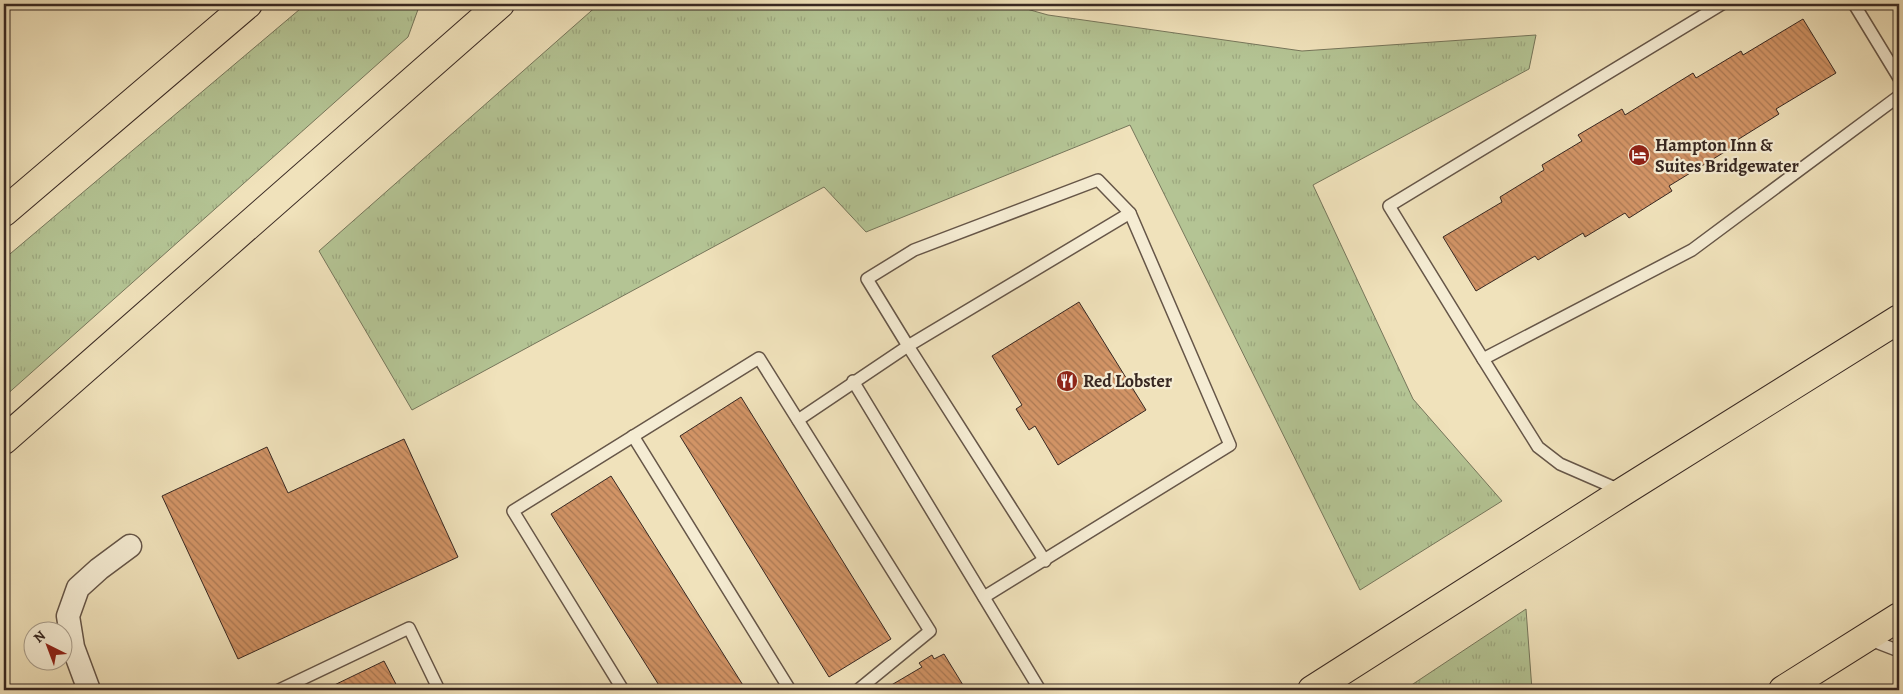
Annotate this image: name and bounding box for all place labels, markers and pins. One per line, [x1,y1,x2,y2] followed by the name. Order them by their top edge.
[1655,133,1799,178] place label: Hampton Inn & Suites Bridgewater
[1627,143,1651,167] hotel icon: Hampton Inn & Suites Bridgewater
[1055,369,1079,393] restaurant icon: Red Lobster
[1083,369,1173,393] place label: Red Lobster

